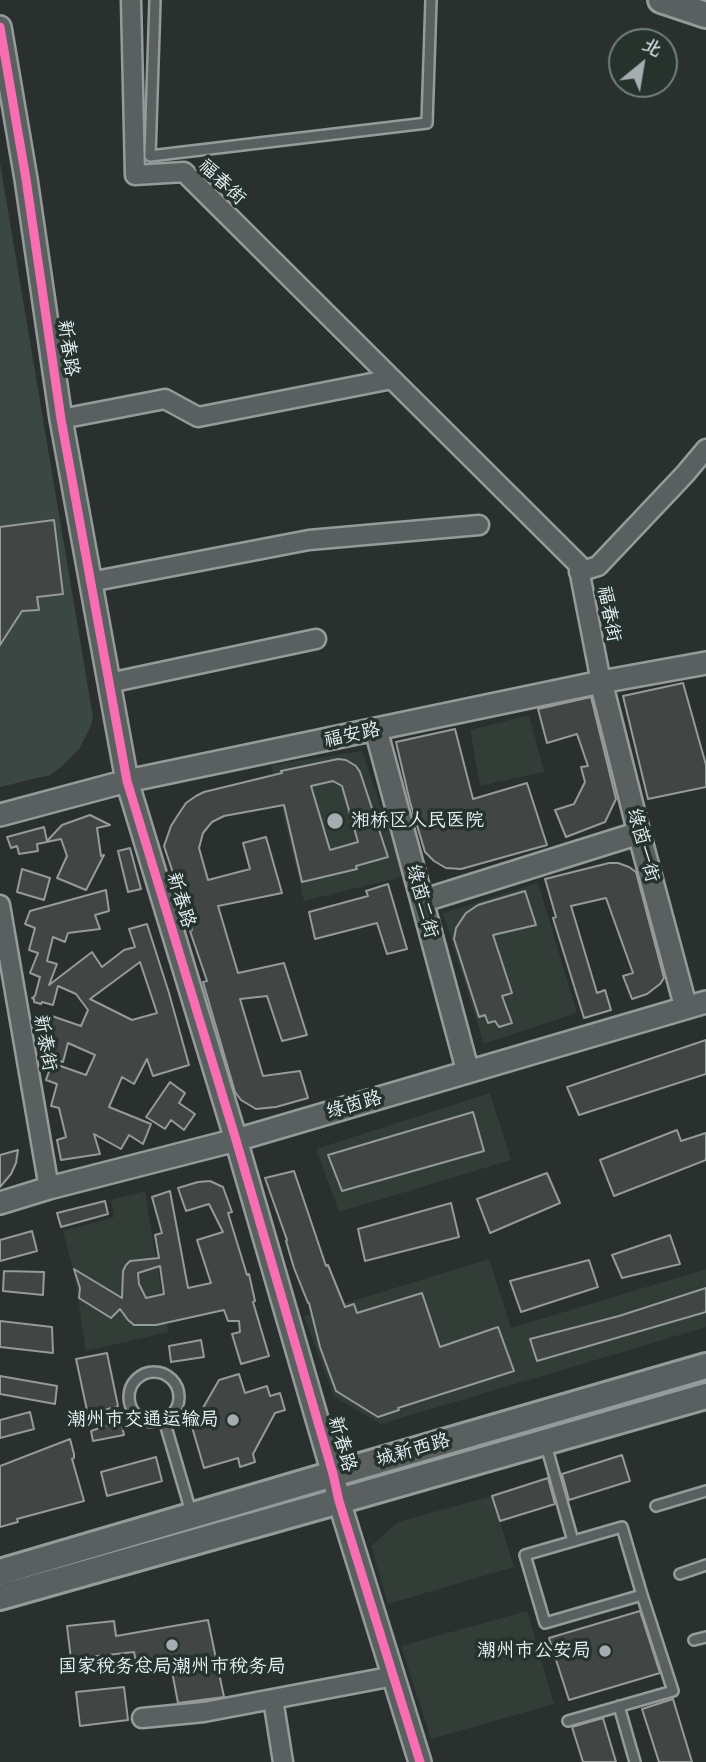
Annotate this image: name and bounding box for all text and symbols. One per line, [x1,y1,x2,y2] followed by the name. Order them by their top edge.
[608,28,678,98] north arrow
[638,31,667,62] text: 北
[193,154,251,210] street label: 福春街
[53,318,83,378] street label: 新春路
[592,584,626,644] street label: 福春街
[322,718,382,752] street label: 福安路
[622,805,664,885] street label: 绿茵一街
[351,810,484,832] place label: 湘桥区人民医院
[325,811,345,831] marker: 湘桥区人民医院
[401,861,443,941] street label: 绿茵二街
[162,869,200,931] street label: 新春路
[29,1013,61,1073] street label: 新泰街
[323,1086,385,1124] street label: 绿茵路
[67,1409,219,1431] place label: 潮州市交通运输局
[225,1412,241,1428] marker: 潮州市交通运输局
[323,1413,361,1475] street label: 新春路
[373,1429,453,1471] street label: 城新西路
[164,1637,180,1653] marker: 国家税务总局潮州市税务局
[477,1640,591,1662] place label: 潮州市公安局
[597,1643,613,1659] marker: 潮州市公安局
[58,1656,286,1678] place label: 国家税务总局潮州市税务局

